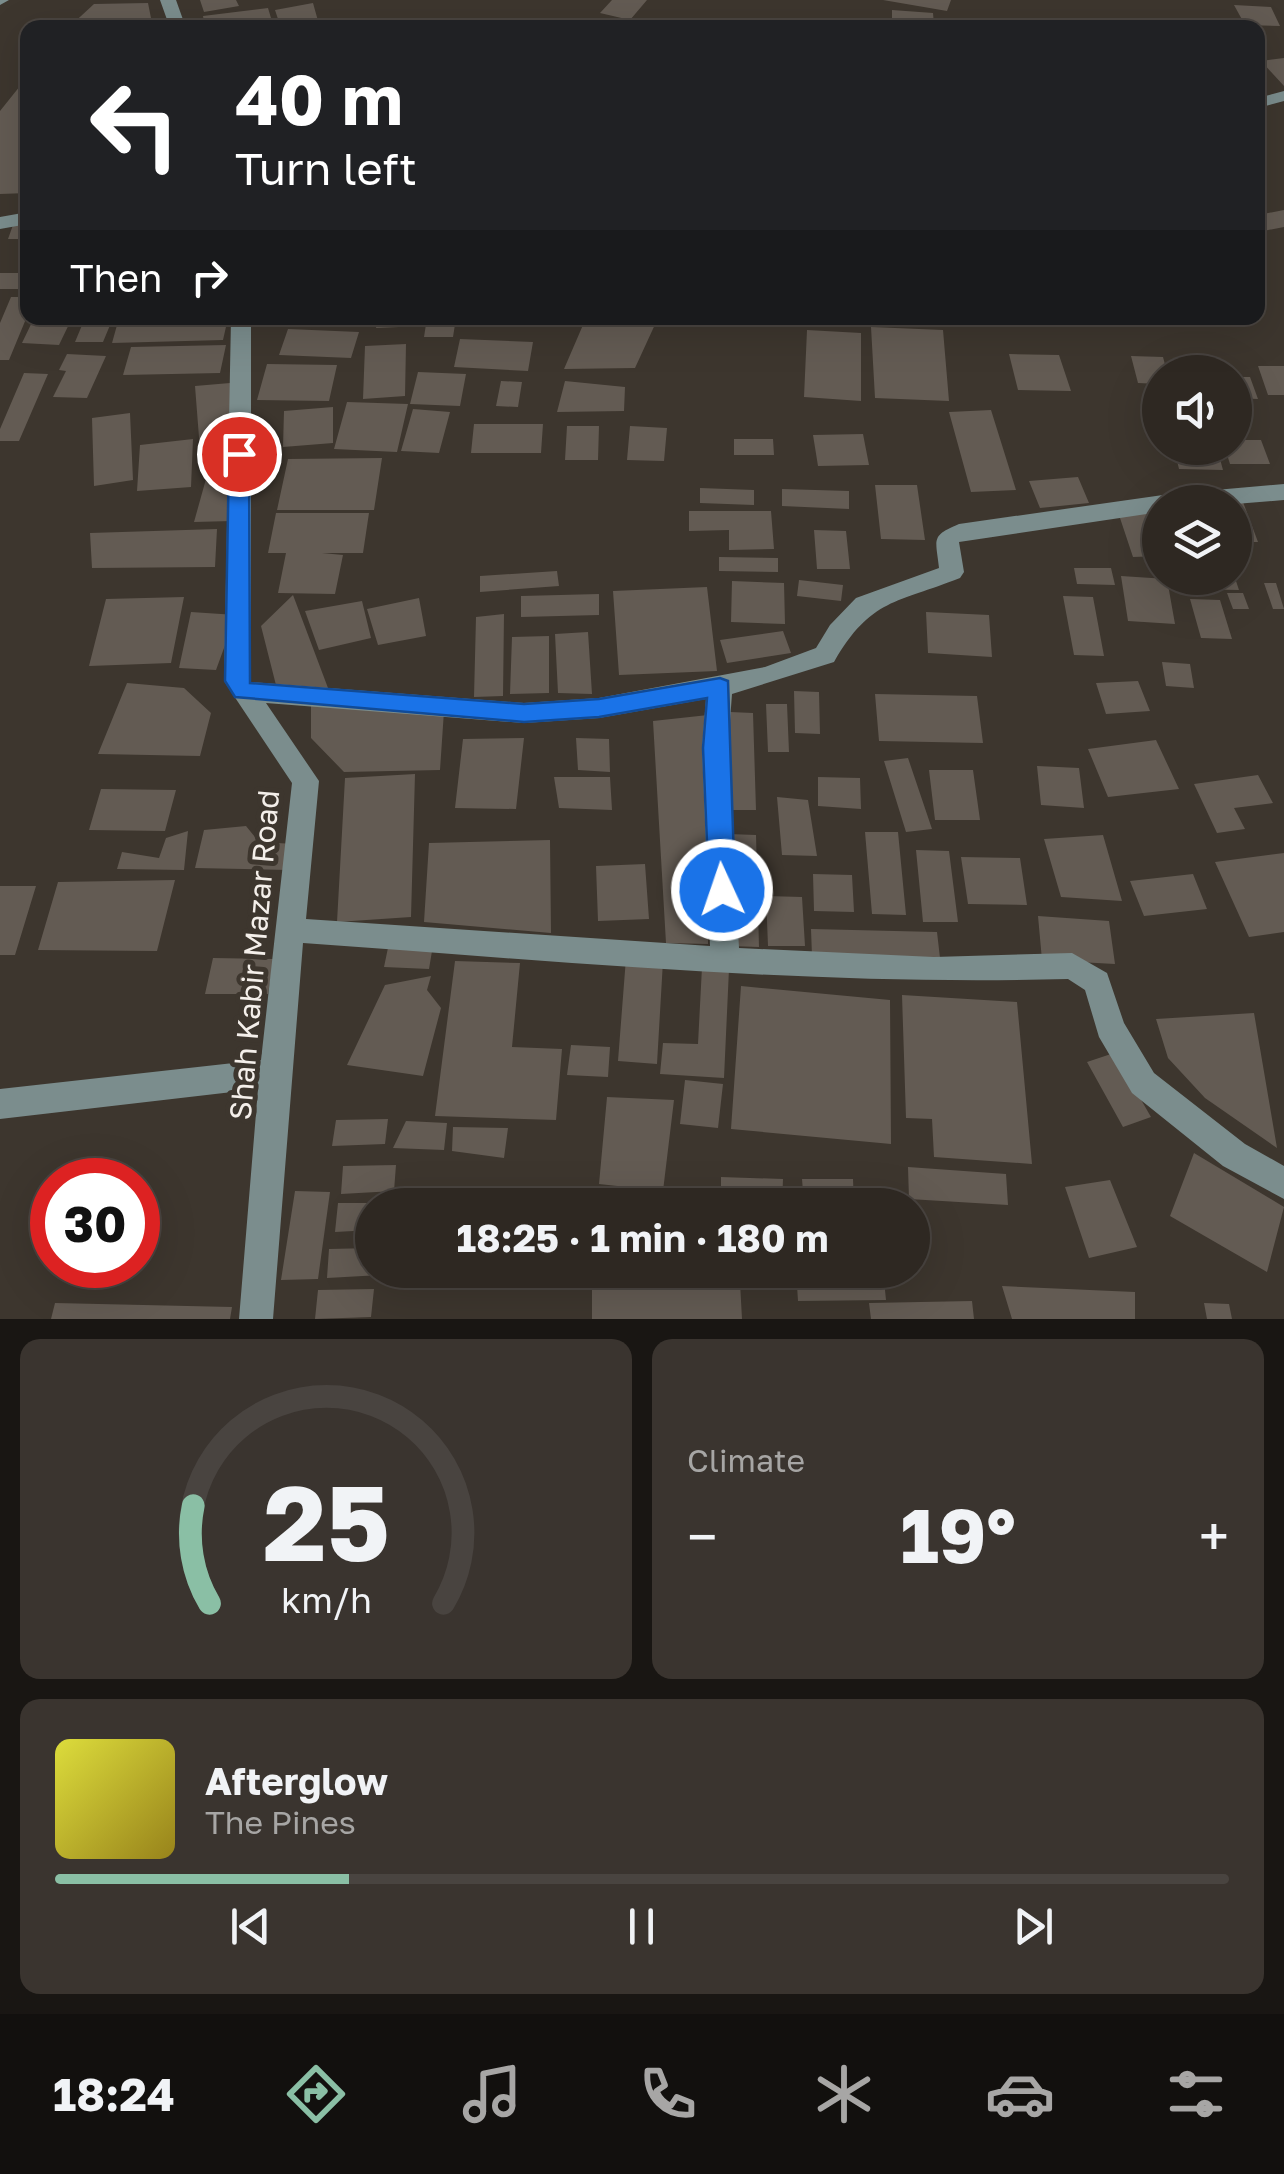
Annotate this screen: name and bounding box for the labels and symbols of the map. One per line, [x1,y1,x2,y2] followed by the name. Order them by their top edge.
[197,412,282,497] pin
[222,788,286,1121] street label: Shah Kabir Mazar Road
[670,838,774,942] position arrow
[30,1158,160,1288] speed limit sign: 30

